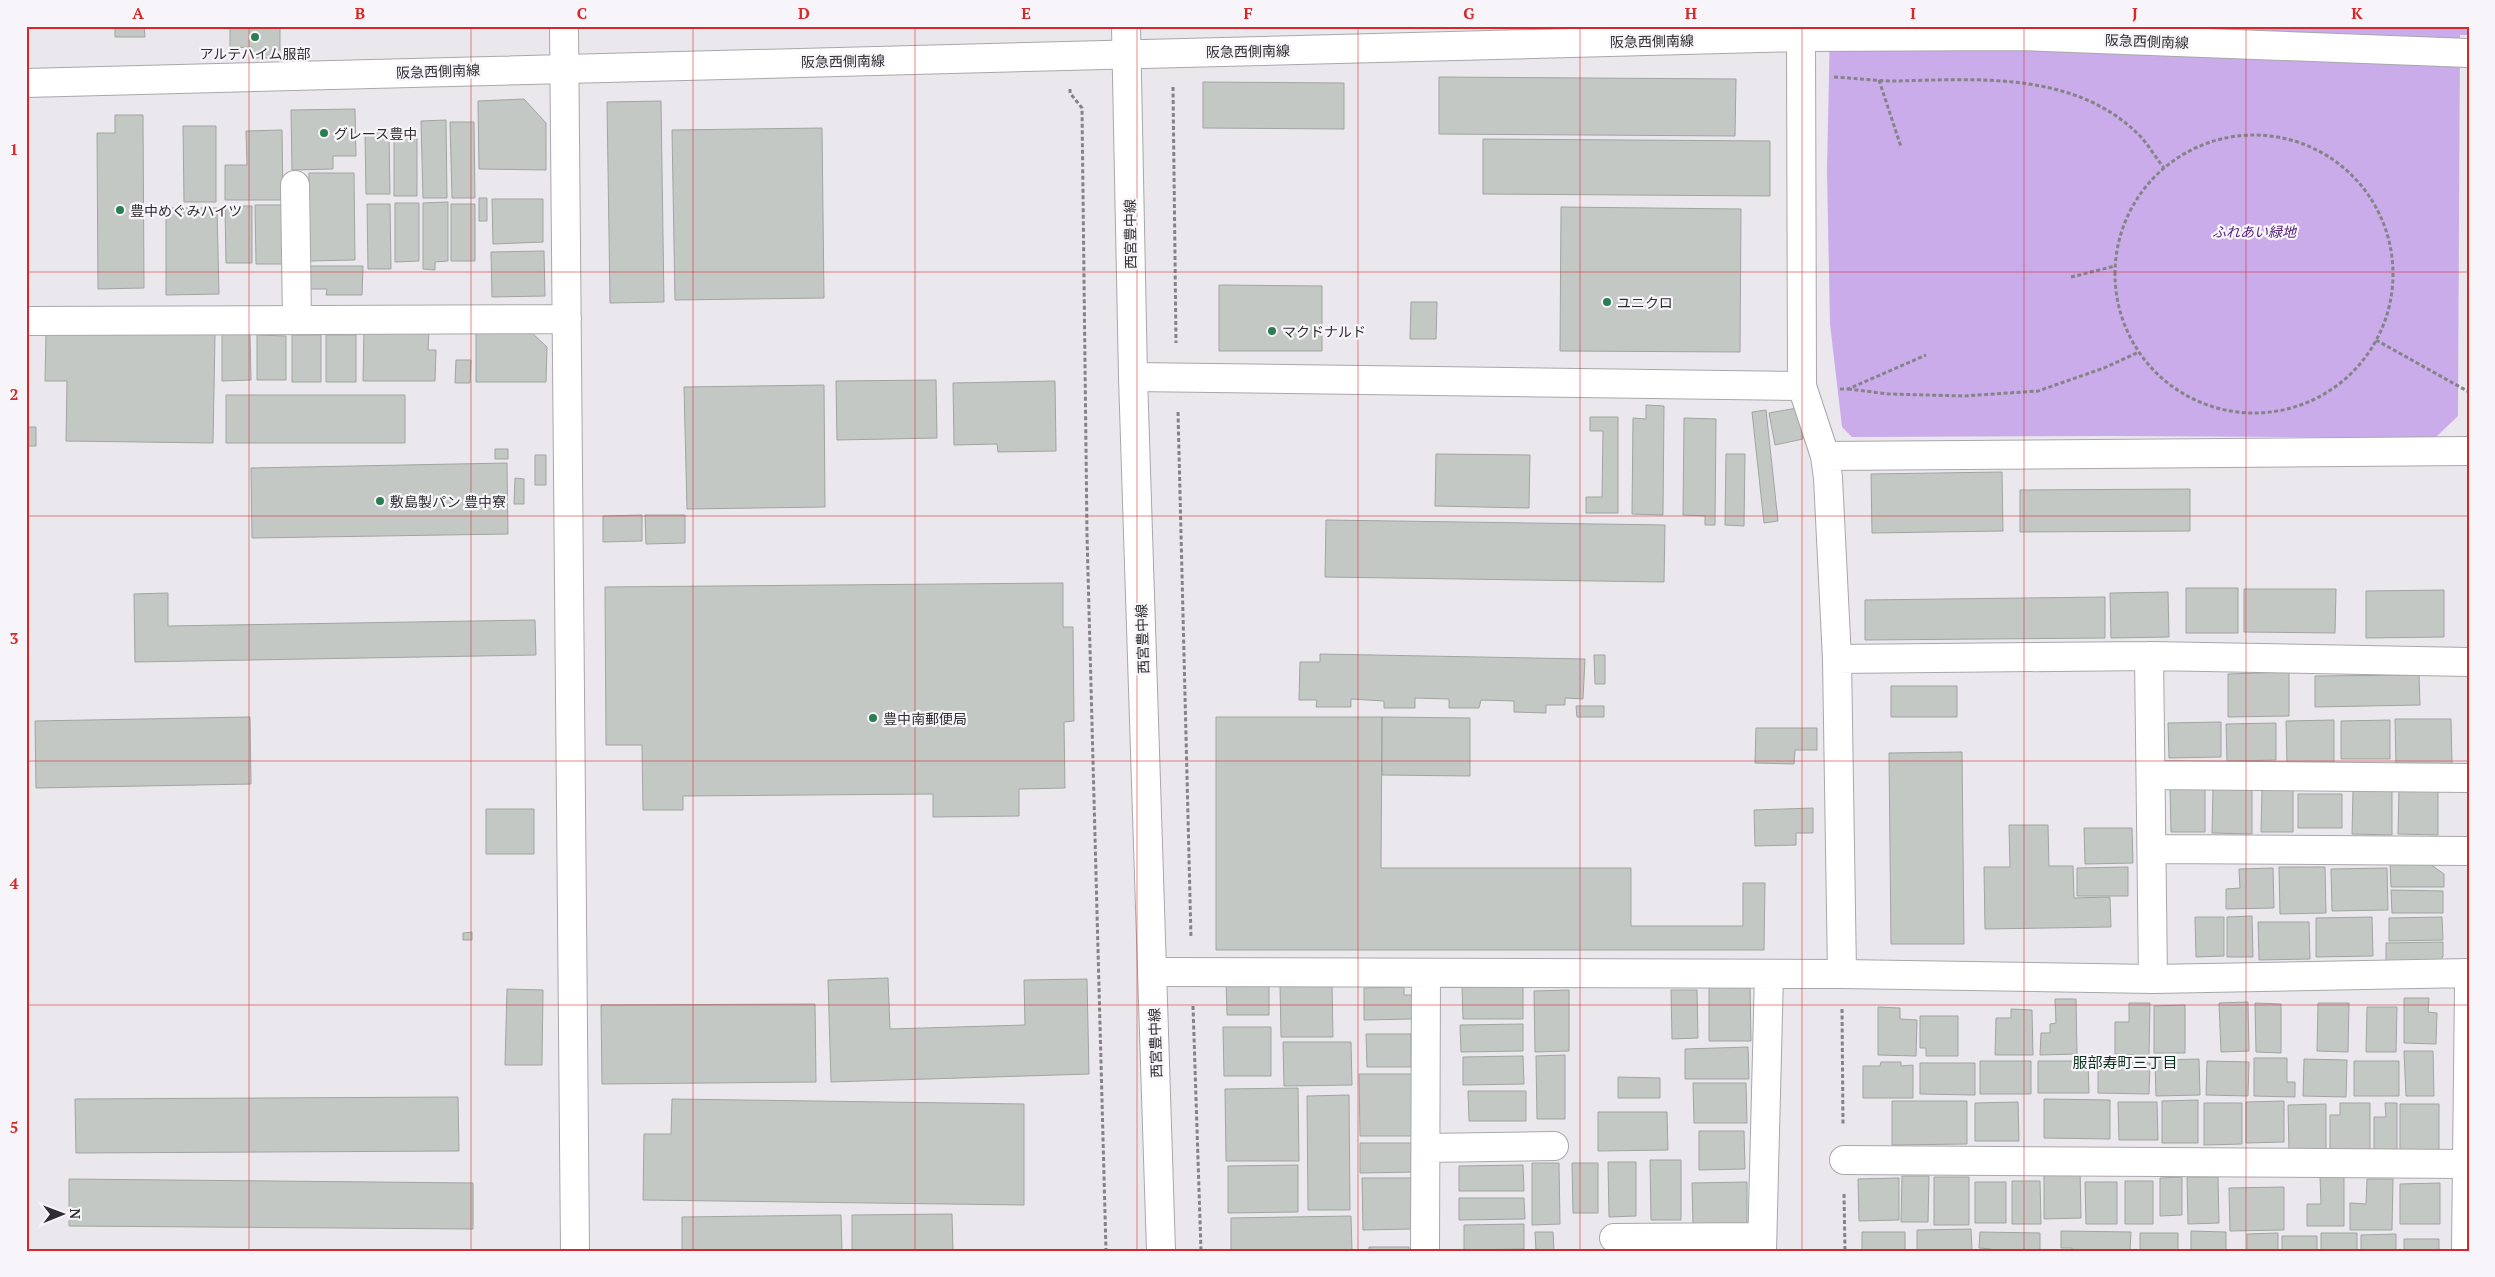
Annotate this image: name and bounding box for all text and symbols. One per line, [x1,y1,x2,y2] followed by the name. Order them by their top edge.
[132,2,144,24] text: A
[355,2,365,24] text: B
[577,2,587,24] text: C
[798,2,810,24] text: D
[1021,2,1031,24] text: E
[1243,2,1253,24] text: F
[1463,2,1475,24] text: G
[1685,2,1697,24] text: H
[1910,2,1916,24] text: I
[2132,2,2138,24] text: J
[2351,2,2363,24] text: K
[2105,30,2189,52] street label: 阪急西側南線
[249,31,261,43] marker: アルテハイム服部
[1610,31,1694,51] street label: 阪急西側南線
[1206,41,1290,61] street label: 阪急西側南線
[199,44,311,63] place label: アルテハイム服部
[801,51,885,71] street label: 阪急西側南線
[396,60,480,82] street label: 阪急西側南線
[334,124,417,143] place label: グレース豊中
[318,127,330,139] marker: グレース豊中
[9,138,19,160] text: 1
[1120,199,1140,269] street label: 西宮豊中線
[130,201,242,220] place label: 豊中めぐみハイツ
[114,204,126,216] marker: 豊中めぐみハイツ
[2212,222,2298,241] park label: ふれあい緑地
[1617,293,1673,312] place label: ユニクロ
[1601,296,1613,308] marker: ユニクロ
[1282,322,1366,341] place label: マクドナルド
[1266,325,1278,337] marker: マクドナルド
[9,383,19,405] text: 2
[390,492,506,511] place label: 敷島製パン 豊中寮
[374,495,386,507] marker: 敷島製パン 豊中寮
[1131,604,1153,674] street label: 西宮豊中線
[9,627,19,649] text: 3
[883,709,967,728] place label: 豊中南郵便局
[867,712,879,724] marker: 豊中南郵便局
[9,872,19,894] text: 4
[1144,1008,1166,1078] street label: 西宮豊中線
[2072,1052,2178,1072] district label: 服部寿町三丁目
[9,1116,19,1138] text: 5
[38,1190,88,1240] north arrow
[66,1208,85,1220] text: N

